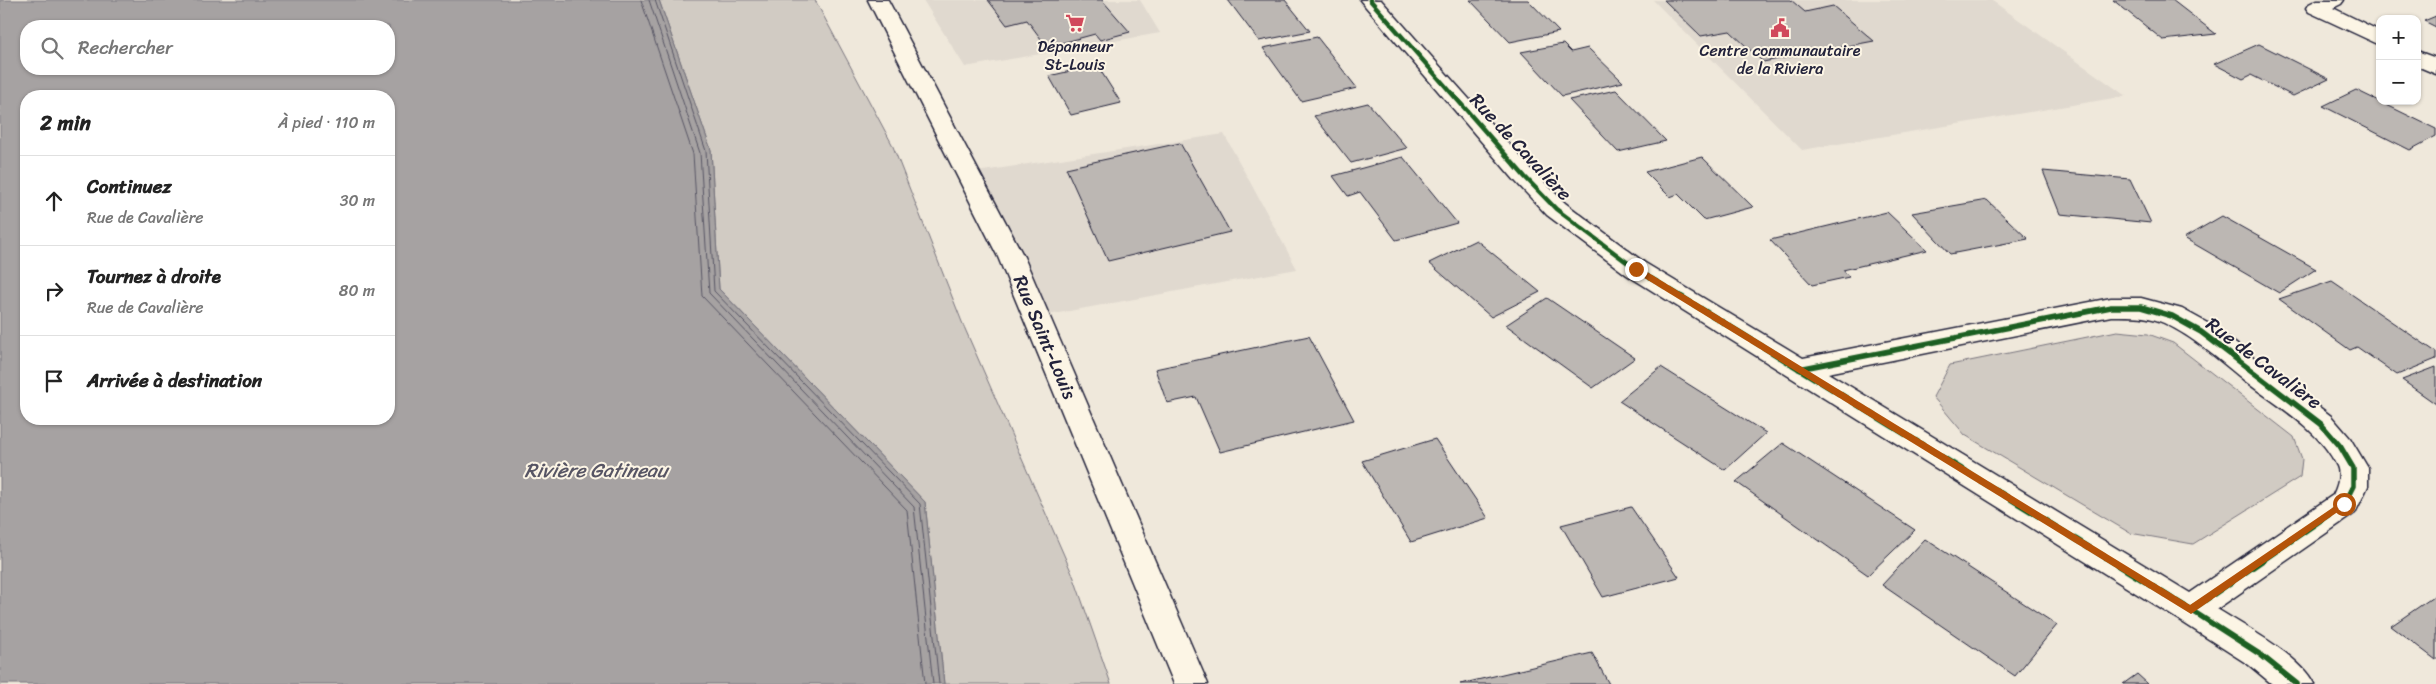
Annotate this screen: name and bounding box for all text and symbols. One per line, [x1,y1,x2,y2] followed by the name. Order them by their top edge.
[1064,12,1086,34] supermarket icon: Dépanneur St-Louis
[2376,15,2421,105] map controls
[2376,15,2421,60] button: +
[1769,17,1791,39] public building icon: Centre communautaire de la Riviera
[20,20,395,75] search box
[78,31,173,64] text: Rechercher
[1038,32,1114,79] place label: Dépanneur St-Louis
[38,34,66,62] icon: search
[1700,36,1861,83] place label: Centre communautaire de la Riviera
[2376,60,2421,105] button: −
[1462,85,1580,209] street label: Rue de Cavalière
[40,104,91,142] text: 2 min
[278,108,375,137] text: À pied · 110 m
[87,170,172,203] text: Continuez
[340,186,375,215] text: 30 m
[40,187,68,215] icon: ahead
[87,203,203,232] text: Rue de Cavalière
[1625,258,1648,281] route end
[87,260,221,293] text: Tournez à droite
[1004,270,1086,404] street label: Rue Saint-Louis
[339,276,375,305] text: 80 m
[40,277,68,305] icon: right
[87,293,203,322] text: Rue de Cavalière
[2199,308,2329,418] street label: Rue de Cavalière
[87,364,262,397] text: Arrivée à destination
[40,367,68,395] icon: arrive
[524,453,670,488] water label: Rivière Gatineau
[2333,493,2356,516] route start

